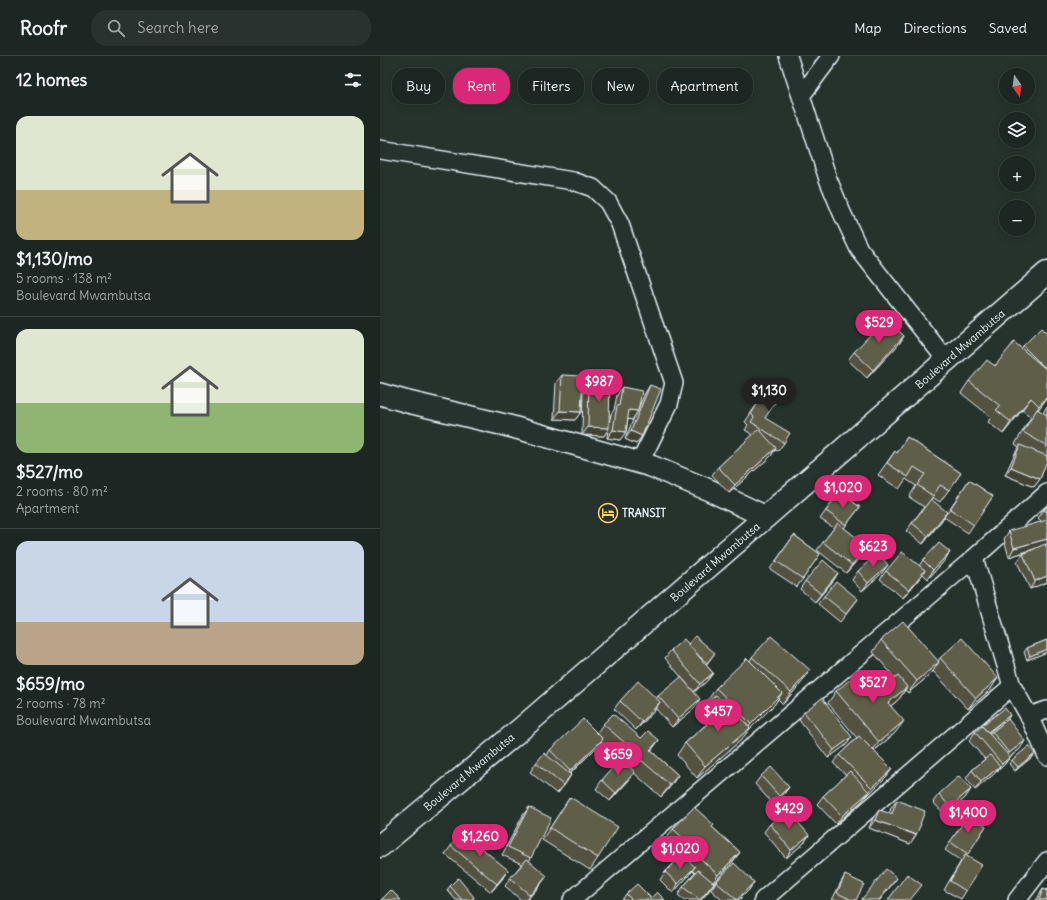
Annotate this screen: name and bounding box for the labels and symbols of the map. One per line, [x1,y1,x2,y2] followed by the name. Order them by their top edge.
[999,68,1035,104] north arrow
[912,306,1008,392] street label: Boulevard Mwambutsa
[855,310,903,344] pin: $529
[575,369,623,403] pin: $987
[736,378,802,412] pin: $1,130
[810,475,876,509] pin: $1,020
[597,502,619,524] hotel icon: TRANSIT
[622,506,666,520] place label: TRANSIT
[667,519,763,605] street label: Boulevard Mwambutsa
[849,534,897,568] pin: $623
[849,670,897,704] pin: $527
[694,699,742,733] pin: $457
[421,730,517,814] street label: Boulevard Mwambutsa
[594,742,642,776] pin: $659
[765,796,813,830] pin: $429
[935,800,1001,834] pin: $1,400
[447,824,513,858] pin: $1,260
[647,836,713,870] pin: $1,020

